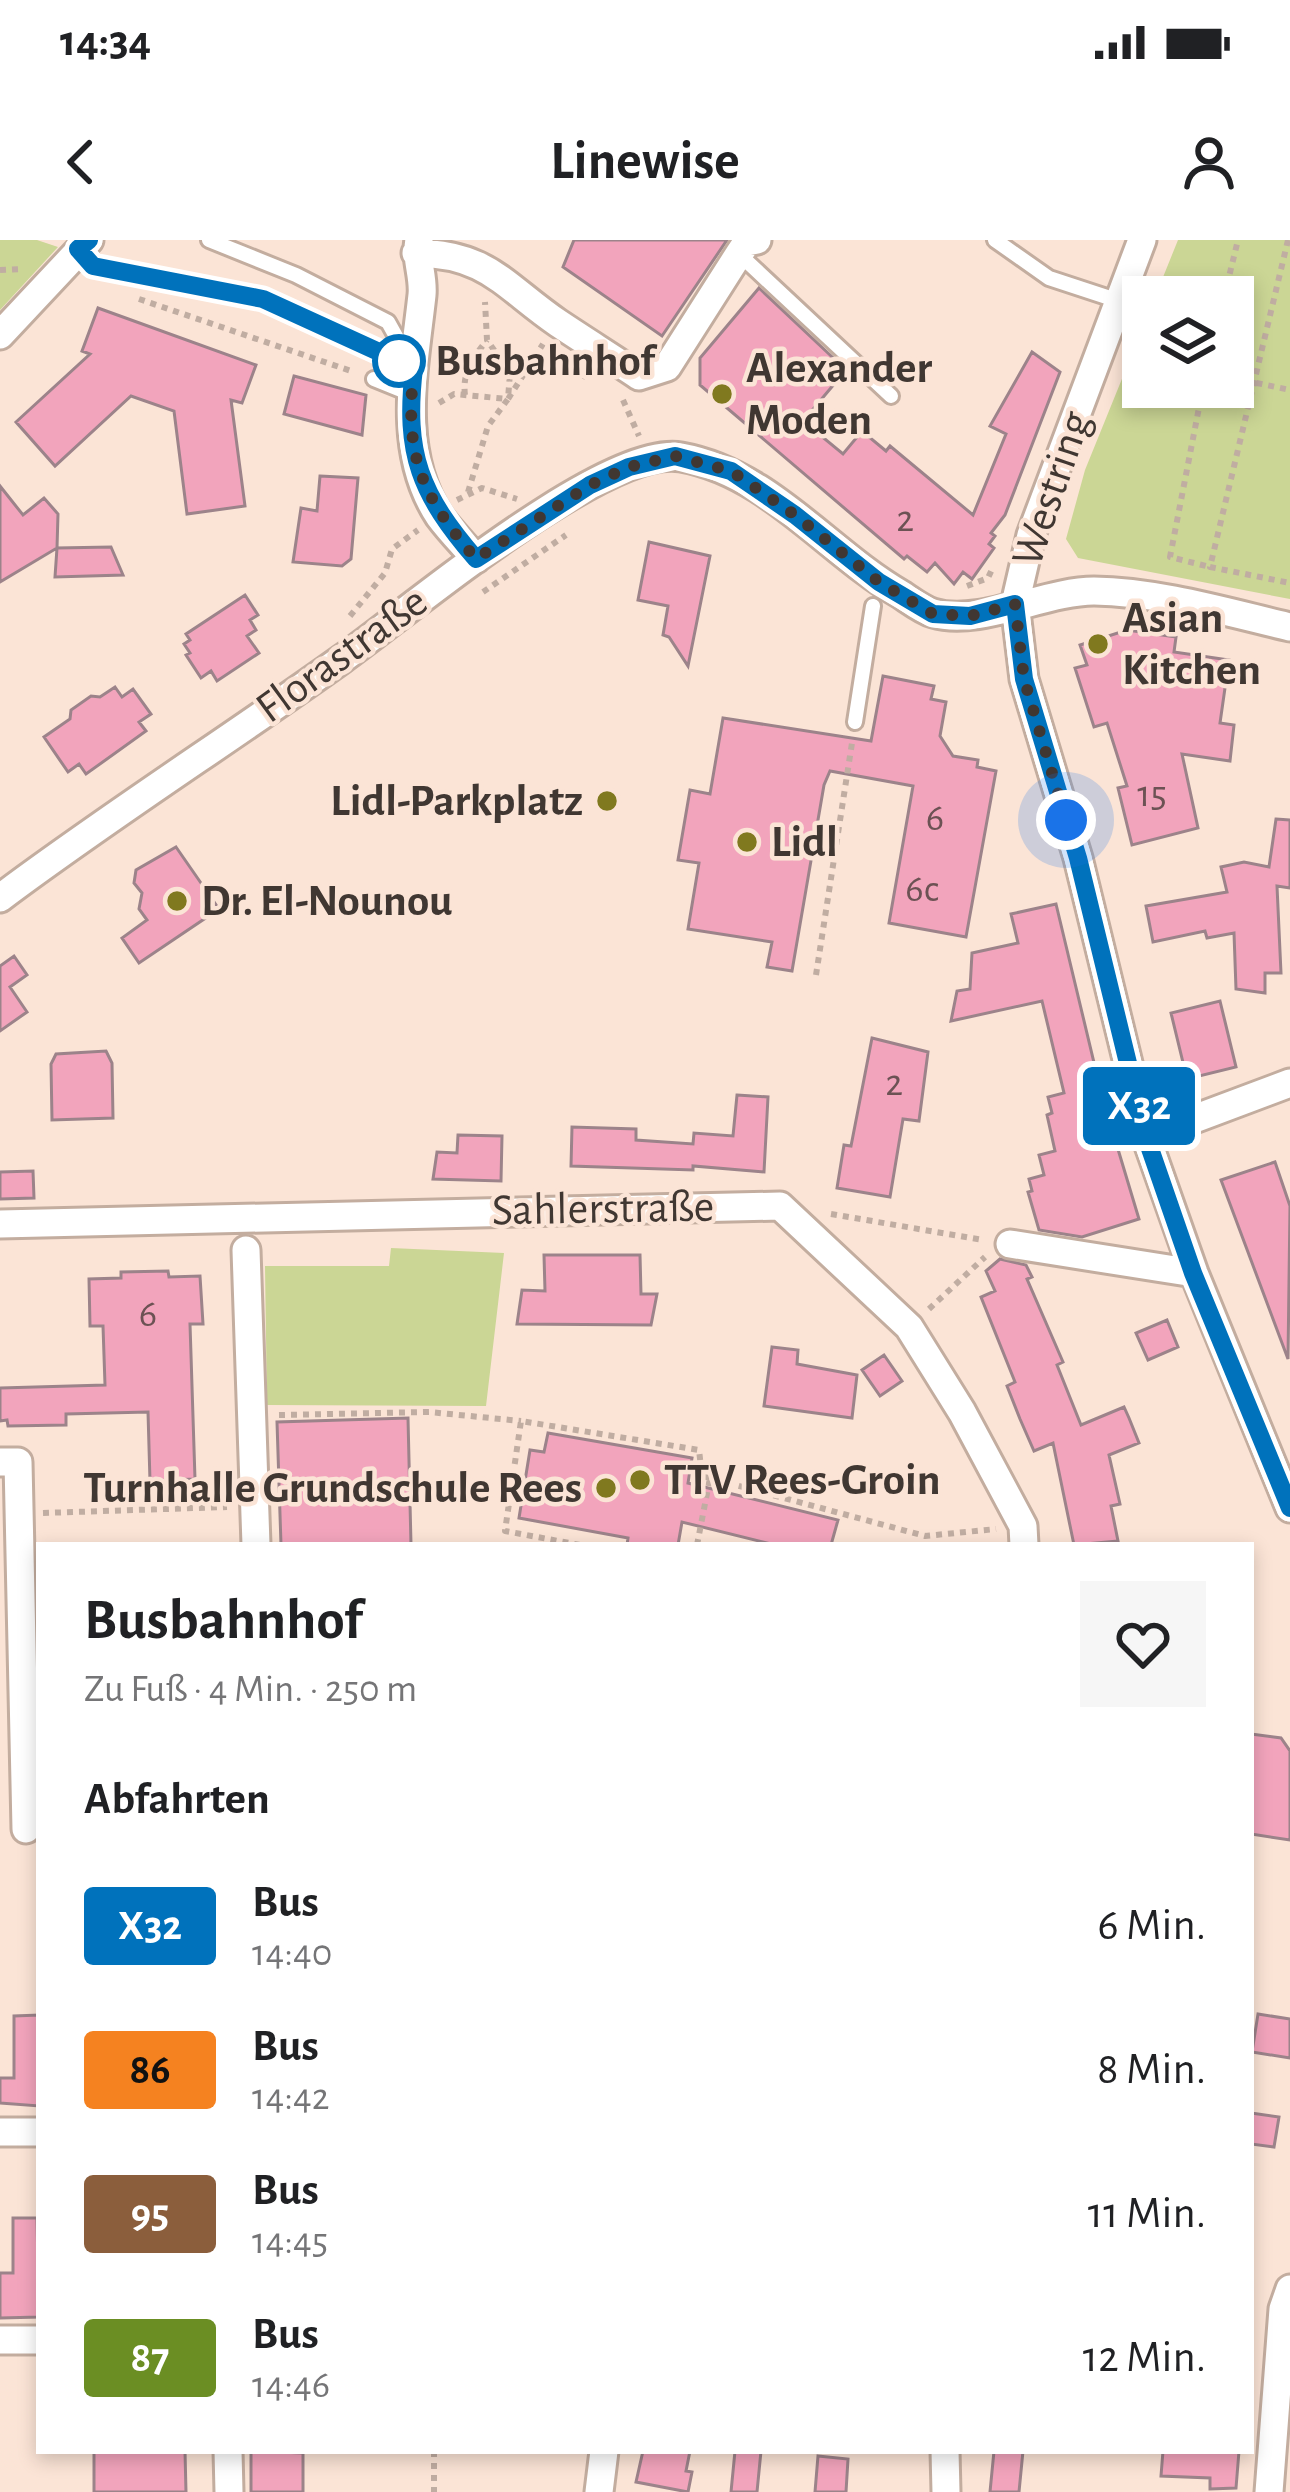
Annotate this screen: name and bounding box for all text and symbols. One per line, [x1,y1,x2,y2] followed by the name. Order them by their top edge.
[60,19,151,64] text: 14:34
[48,129,114,195] icon: back
[1176,129,1242,195] icon: person
[550,135,740,189] text: Linewise
[1122,276,1254,408] map controls
[1122,276,1254,408] button: layers
[374,336,424,386] marker: Busbahnhof
[435,339,658,384] place label: Busbahnhof
[746,346,933,443] place label: Alexander Moden
[709,381,735,407] marker: Alexander Moden
[1005,406,1099,572] street label: Westring
[896,500,914,539] house number: 2
[248,578,436,732] street label: Florastraße
[1122,596,1261,693] place label: Asian Kitchen
[1085,631,1111,657] marker: Asian Kitchen
[1137,775,1167,814] house number: 15
[330,779,583,824] place label: Lidl-Parkplatz
[594,788,620,814] marker: Lidl-Parkplatz
[1036,790,1096,850] your location
[926,799,944,838] house number: 6
[771,820,838,865] place label: Lidl
[734,829,760,855] marker: Lidl
[905,870,939,909] house number: 6c
[201,879,453,924] place label: Dr. El-Nounou
[164,888,190,914] marker: Dr. El-Nounou
[885,1064,903,1103] house number: 2
[1070,1067,1208,1145] line badge: X32
[1107,1085,1171,1127] text: X32
[491,1185,715,1233] street label: Sahlerstraße
[139,1295,157,1334] house number: 6
[664,1458,940,1503] place label: TTV Rees-Groin
[83,1466,582,1511] place label: Turnhalle Grundschule Rees
[627,1467,653,1493] marker: TTV Rees-Groin
[593,1475,619,1501] marker: Turnhalle Grundschule Rees
[1080,1581,1206,1707] button: heart
[84,1592,362,1649] text: Busbahnhof
[84,1670,417,1709] text: Zu Fuß · 4 Min. · 250 m
[84,1777,270,1822] text: Abfahrten
[252,1880,319,1925] text: Bus
[1098,1903,1206,1948] text: 6 Min.
[118,1905,182,1947] text: X32
[252,1934,332,1973] text: 14:40
[252,2024,319,2069] text: Bus
[1097,2047,1206,2092] text: 8 Min.
[130,2049,171,2091] text: 86
[252,2078,330,2117] text: 14:42
[252,2168,319,2213] text: Bus
[1088,2191,1206,2236] text: 11 Min.
[131,2193,169,2235] text: 95
[252,2222,328,2261] text: 14:45
[252,2312,319,2357] text: Bus
[1083,2335,1206,2380] text: 12 Min.
[131,2337,169,2379] text: 87
[252,2366,330,2405] text: 14:46

